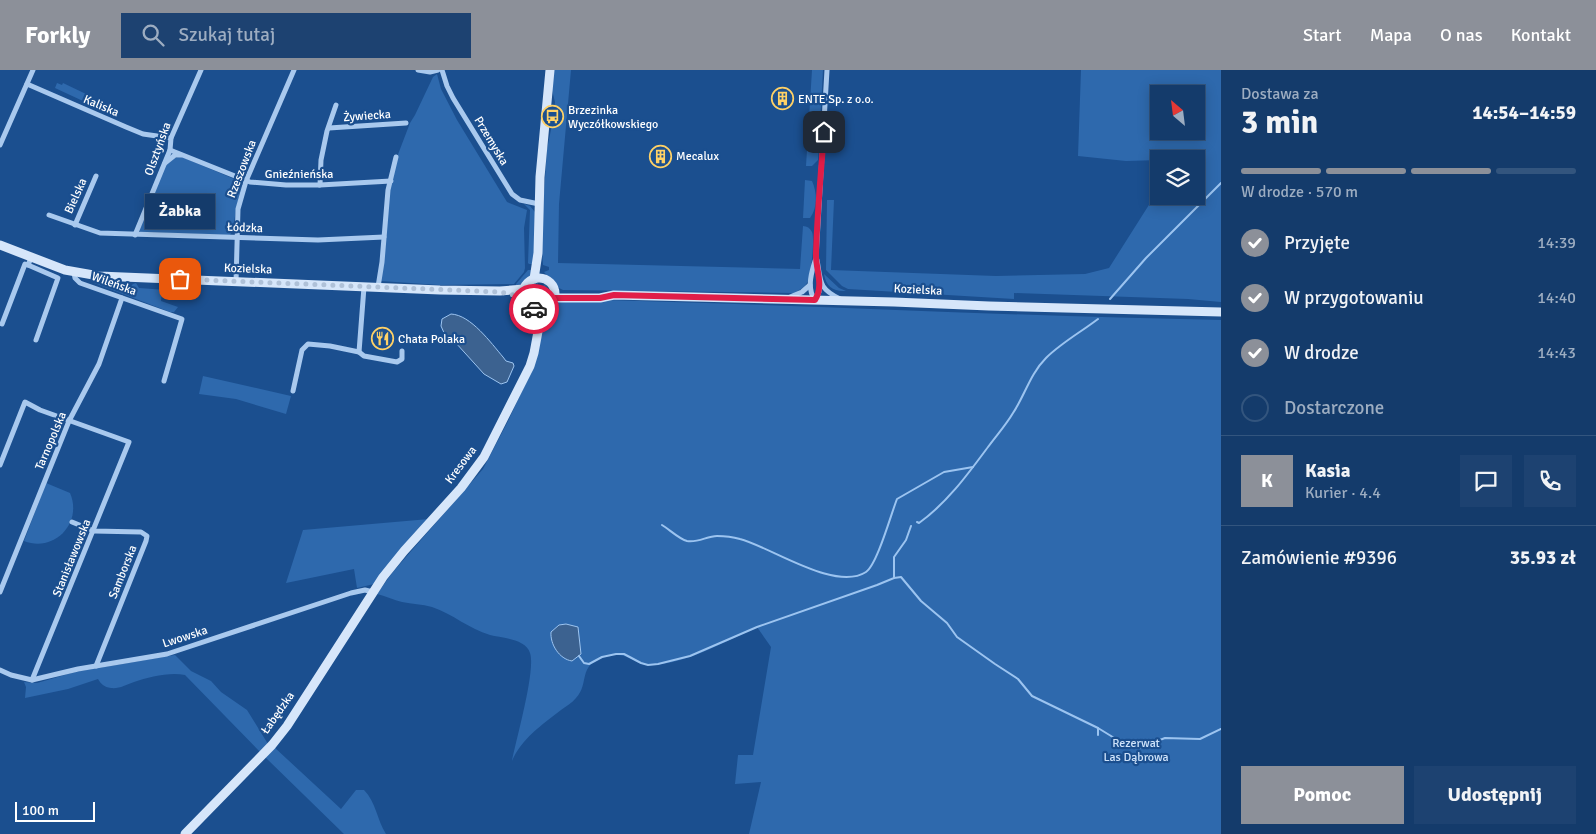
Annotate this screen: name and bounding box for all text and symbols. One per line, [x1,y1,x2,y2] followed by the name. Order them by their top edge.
[121,13,471,58] search box
[25,20,91,50] text: Forkly
[139,21,167,49] icon: search
[179,23,275,47] text: Szukaj tutaj
[1303,24,1342,46] text: Start
[1370,24,1412,46] text: Mapa
[1440,24,1483,46] text: O nas
[1511,24,1571,46] text: Kontakt
[1241,84,1319,104] text: Dostawa za
[1150,85,1205,140] north arrow
[1150,85,1205,205] map controls
[770,87,794,111] building icon: ENTE Sp. z o.o.
[81,92,121,120] street label: Kaliska
[798,92,874,107] place label: ENTE Sp. z o.o.
[1472,101,1576,125] text: 14:54–14:59
[568,103,658,132] place label: Brzezinka Wyczółkowskiego
[1241,103,1318,142] text: 3 min
[540,105,564,129] bus stop icon: Brzezinka Wyczółkowskiego
[343,107,391,125] street label: Żywiecka
[803,111,845,153] pin
[470,114,512,168] street label: Przemyska
[810,118,838,146] icon: home
[141,120,175,178] street label: Olsztyńska
[224,138,260,200] street label: Rzeszowska
[648,144,672,168] building icon: Mecalux
[676,149,719,164] place label: Mecalux
[1150,150,1205,205] button: layers
[265,167,333,182] street label: Gnieźnieńska
[62,176,90,216] street label: Bielska
[1241,182,1358,202] text: W drodze · 570 m
[145,194,215,229] callout: Żabka
[159,201,201,221] text: Żabka
[227,220,263,236] street label: Łódzka
[1241,229,1269,257] icon: check
[1284,231,1350,255] text: Przyjęte
[1537,233,1576,253] text: 14:39
[159,258,201,300] pin
[224,261,272,277] street label: Kozielska
[166,265,194,293] icon: bag
[89,269,139,299] street label: Wileńska
[893,281,943,299] street label: Kozielska
[509,284,559,334] courier
[1241,284,1269,312] icon: check
[1284,286,1424,310] text: W przygotowaniu
[1537,288,1576,308] text: 14:40
[520,295,548,323] icon: car
[370,327,394,351] restaurant icon: Chata Polaka
[398,332,465,347] place label: Chata Polaka
[1241,339,1269,367] icon: check
[1284,341,1359,365] text: W drodze
[1537,343,1576,363] text: 14:43
[1284,396,1384,420] text: Dostarczone
[32,410,70,472] street label: Tarnopolska
[442,443,480,487] street label: Kresowa
[1460,455,1512,507] button: chat
[1524,455,1576,507] button: phone
[1305,459,1350,483] text: Kasia
[1261,469,1273,493] text: K
[1305,483,1381,503] text: Kurier · 4.4
[50,517,94,599] street label: Stanisławowska
[105,543,141,601] street label: Samborska
[1241,546,1397,570] text: Zamówienie #9396
[1510,546,1576,570] text: 35.93 zł
[161,623,209,651] street label: Lwowska
[258,689,298,737] street label: Łabędzka
[1103,736,1169,765] park label: Rezerwat Las Dąbrowa
[1241,766,1404,824] button: Pomoc
[1414,766,1576,824] button: Udostępnij
[15,799,95,822] scale bar
[22,802,59,819] text: 100 m

